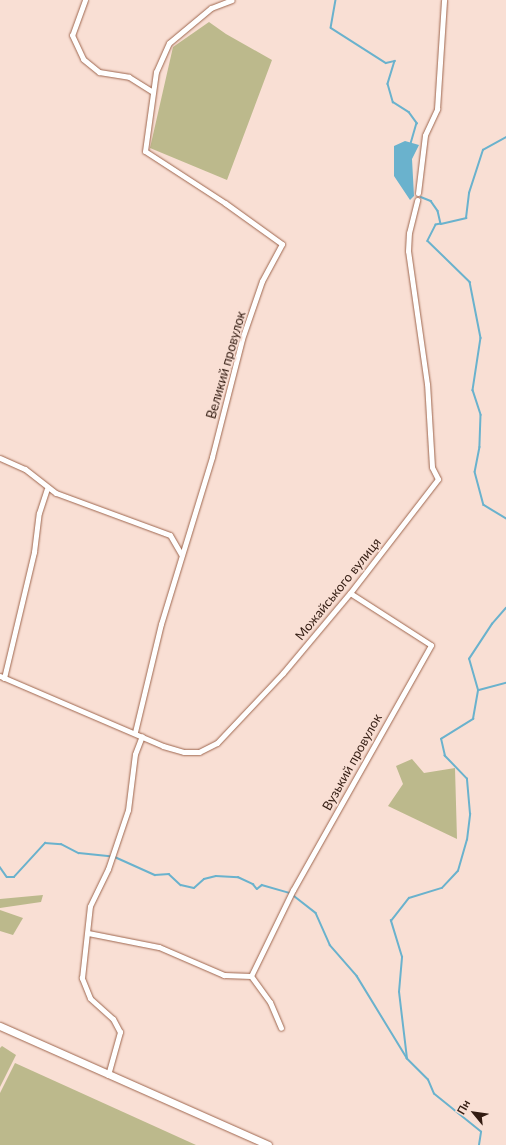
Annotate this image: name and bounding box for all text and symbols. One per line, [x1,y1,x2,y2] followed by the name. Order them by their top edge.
[203,309,249,421] street label: Великий провулок
[292,535,384,643] street label: Можайського вулиця
[319,711,385,813] street label: Вузький провулок
[454,1093,494,1133] north arrow
[454,1098,472,1116] text: Пн

